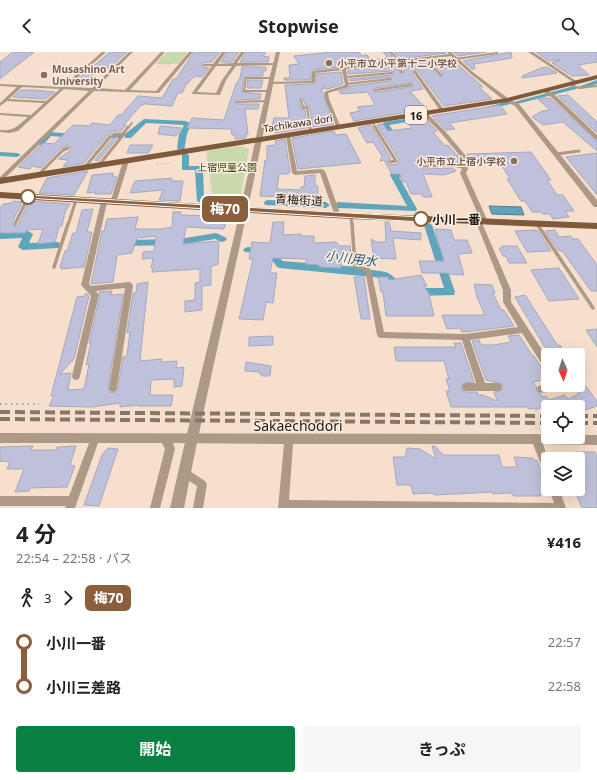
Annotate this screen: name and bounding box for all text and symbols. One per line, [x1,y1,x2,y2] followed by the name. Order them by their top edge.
[258,14,339,38] text: Stopwise
[16,15,38,37] icon: back
[559,15,581,37] icon: search
[337,56,457,70] place label: 小平市立小平第十二小学校
[324,58,334,68] marker: 小平市立小平第十二小学校
[52,62,125,88] place label: Musashino Art University
[39,70,49,80] marker: Musashino Art University
[405,106,427,124] road number: 16
[262,111,334,135] street label: Tachikawa dori
[416,154,506,168] place label: 小平市立上宿小学校
[509,156,519,166] marker: 小平市立上宿小学校
[197,160,257,174] park label: 上宿児童公園
[20,189,36,205] unlabelled marker
[275,190,323,210] street label: 青梅街道
[202,196,248,222] line badge: 梅70
[210,199,240,218] text: 梅70
[413,211,429,227] marker: 小川一番
[432,211,481,228] place label: 小川一番
[324,246,380,270] water label: 小川用水
[541,348,585,392] north arrow
[541,348,585,496] map controls
[541,400,585,444] button: locate
[253,416,343,435] street label: Sakaechodori
[541,452,585,496] button: layers
[16,518,56,548] text: 4 分
[547,532,581,552] text: ¥416
[16,549,132,567] text: 22:54 – 22:58 · バス
[16,587,38,609] icon: walk
[57,587,79,609] icon: forward
[93,588,123,607] text: 梅70
[44,589,51,607] text: 3
[46,633,106,653] text: 小川一番
[548,633,581,651] text: 22:57
[46,677,121,697] text: 小川三差路
[548,677,581,695] text: 22:58
[16,726,295,772] button: 開始
[303,726,581,772] button: きっぷ

